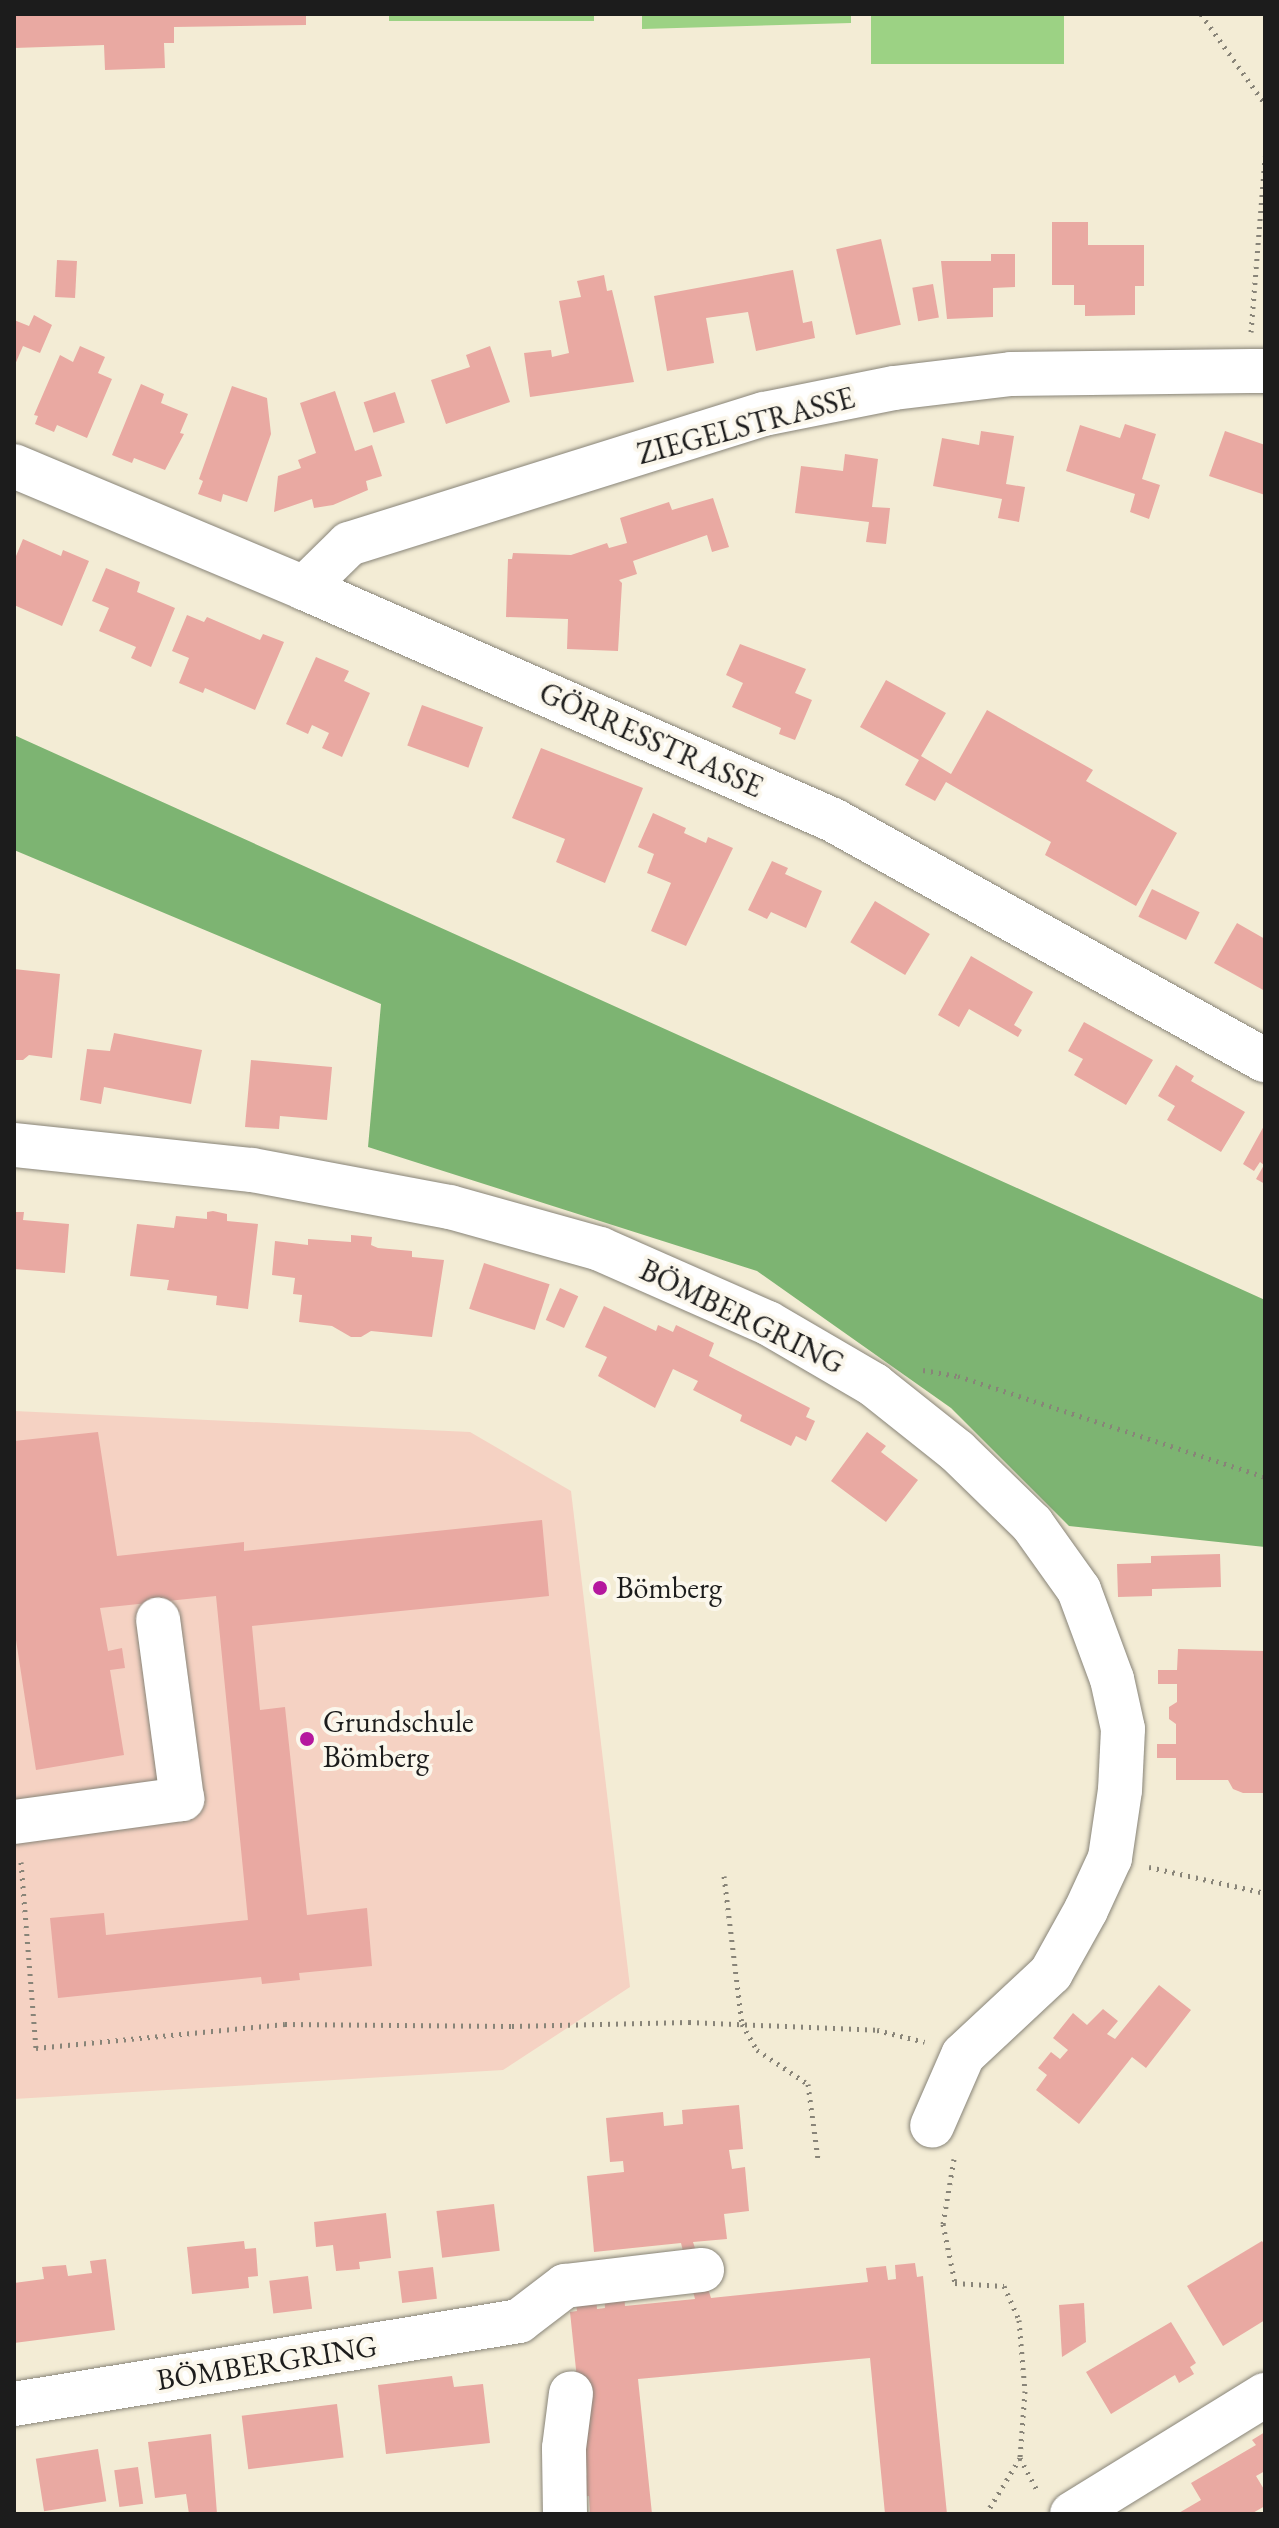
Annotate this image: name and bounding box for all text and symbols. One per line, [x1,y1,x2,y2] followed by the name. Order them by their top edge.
[633,380,859,472] street label: ZIEGELSTRASSE
[534,675,768,805] street label: GÖRRESSTRASSE
[634,1252,850,1382] street label: BÖMBERGRING
[616,1570,722,1606] place label: Bömberg
[591,1579,609,1597] marker: Bömberg
[323,1704,474,1774] place label: Grundschule Bömberg
[298,1730,316,1748] marker: Grundschule Bömberg
[154,2328,380,2398] street label: BÖMBERGRING

